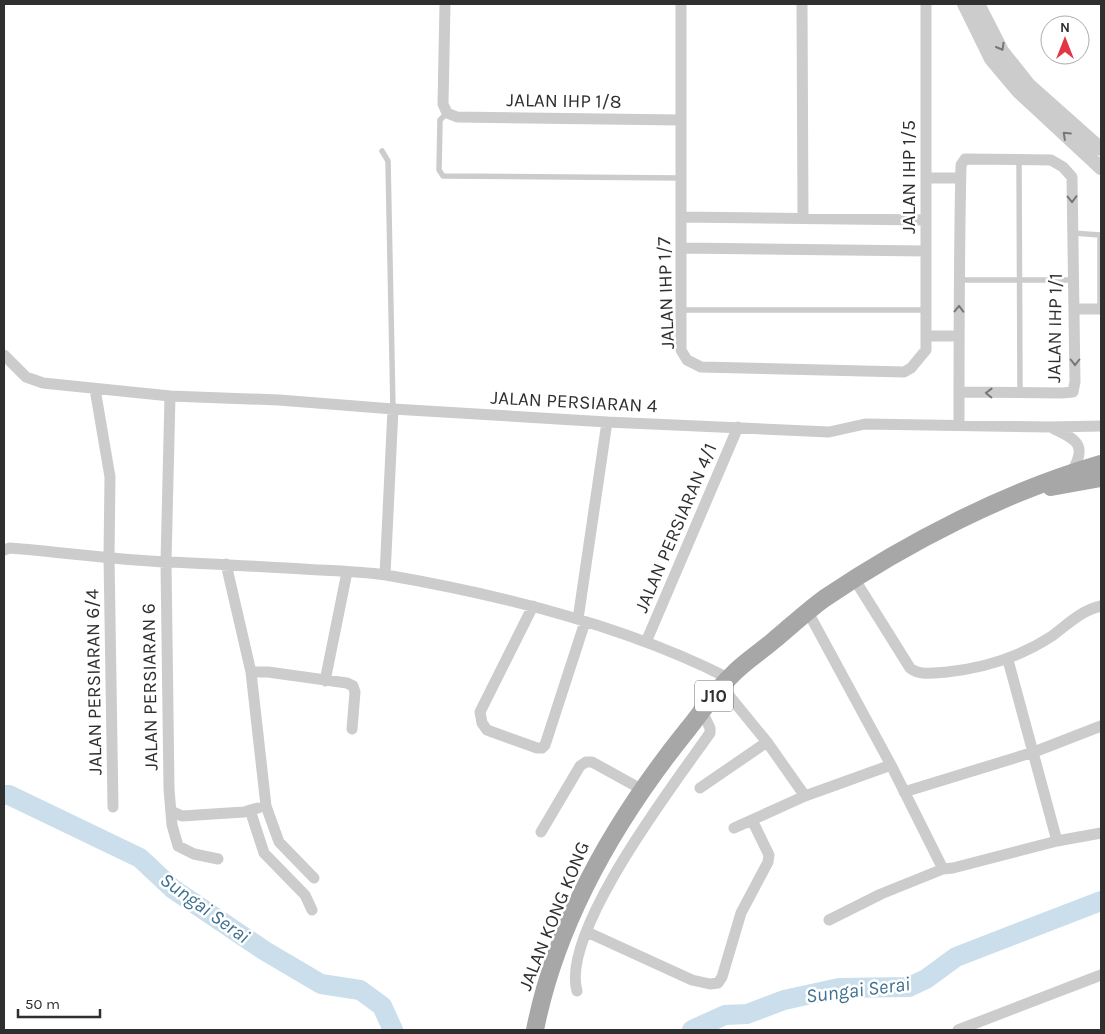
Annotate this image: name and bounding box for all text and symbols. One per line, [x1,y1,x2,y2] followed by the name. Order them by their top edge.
[1040,15,1090,65] north arrow
[1060,19,1070,36] text: N
[994,41,1004,50] one-way arrow
[506,89,622,113] street label: JALAN IHP 1/8
[898,120,920,234] street label: JALAN IHP 1/5
[1062,132,1071,141] one-way arrow
[1067,196,1077,203] one-way arrow
[653,236,679,350] street label: JALAN IHP 1/7
[1043,273,1067,383] street label: JALAN IHP 1/1
[954,304,964,312] one-way arrow
[1070,358,1080,366] one-way arrow
[490,387,658,417] street label: JALAN PERSIARAN 4
[985,388,992,398] one-way arrow
[630,440,722,616] street label: JALAN PERSIARAN 4/1
[81,588,107,775] street label: JALAN PERSIARAN 6/4
[138,603,162,771] street label: JALAN PERSIARAN 6
[695,680,733,711] road number: J10
[514,838,594,994] street label: JALAN KONG KONG
[156,868,254,948] water label: Sungai Serai
[804,972,912,1008] water label: Sungai Serai
[18,986,100,1018] scale bar
[25,995,60,1013] text: 50 m

